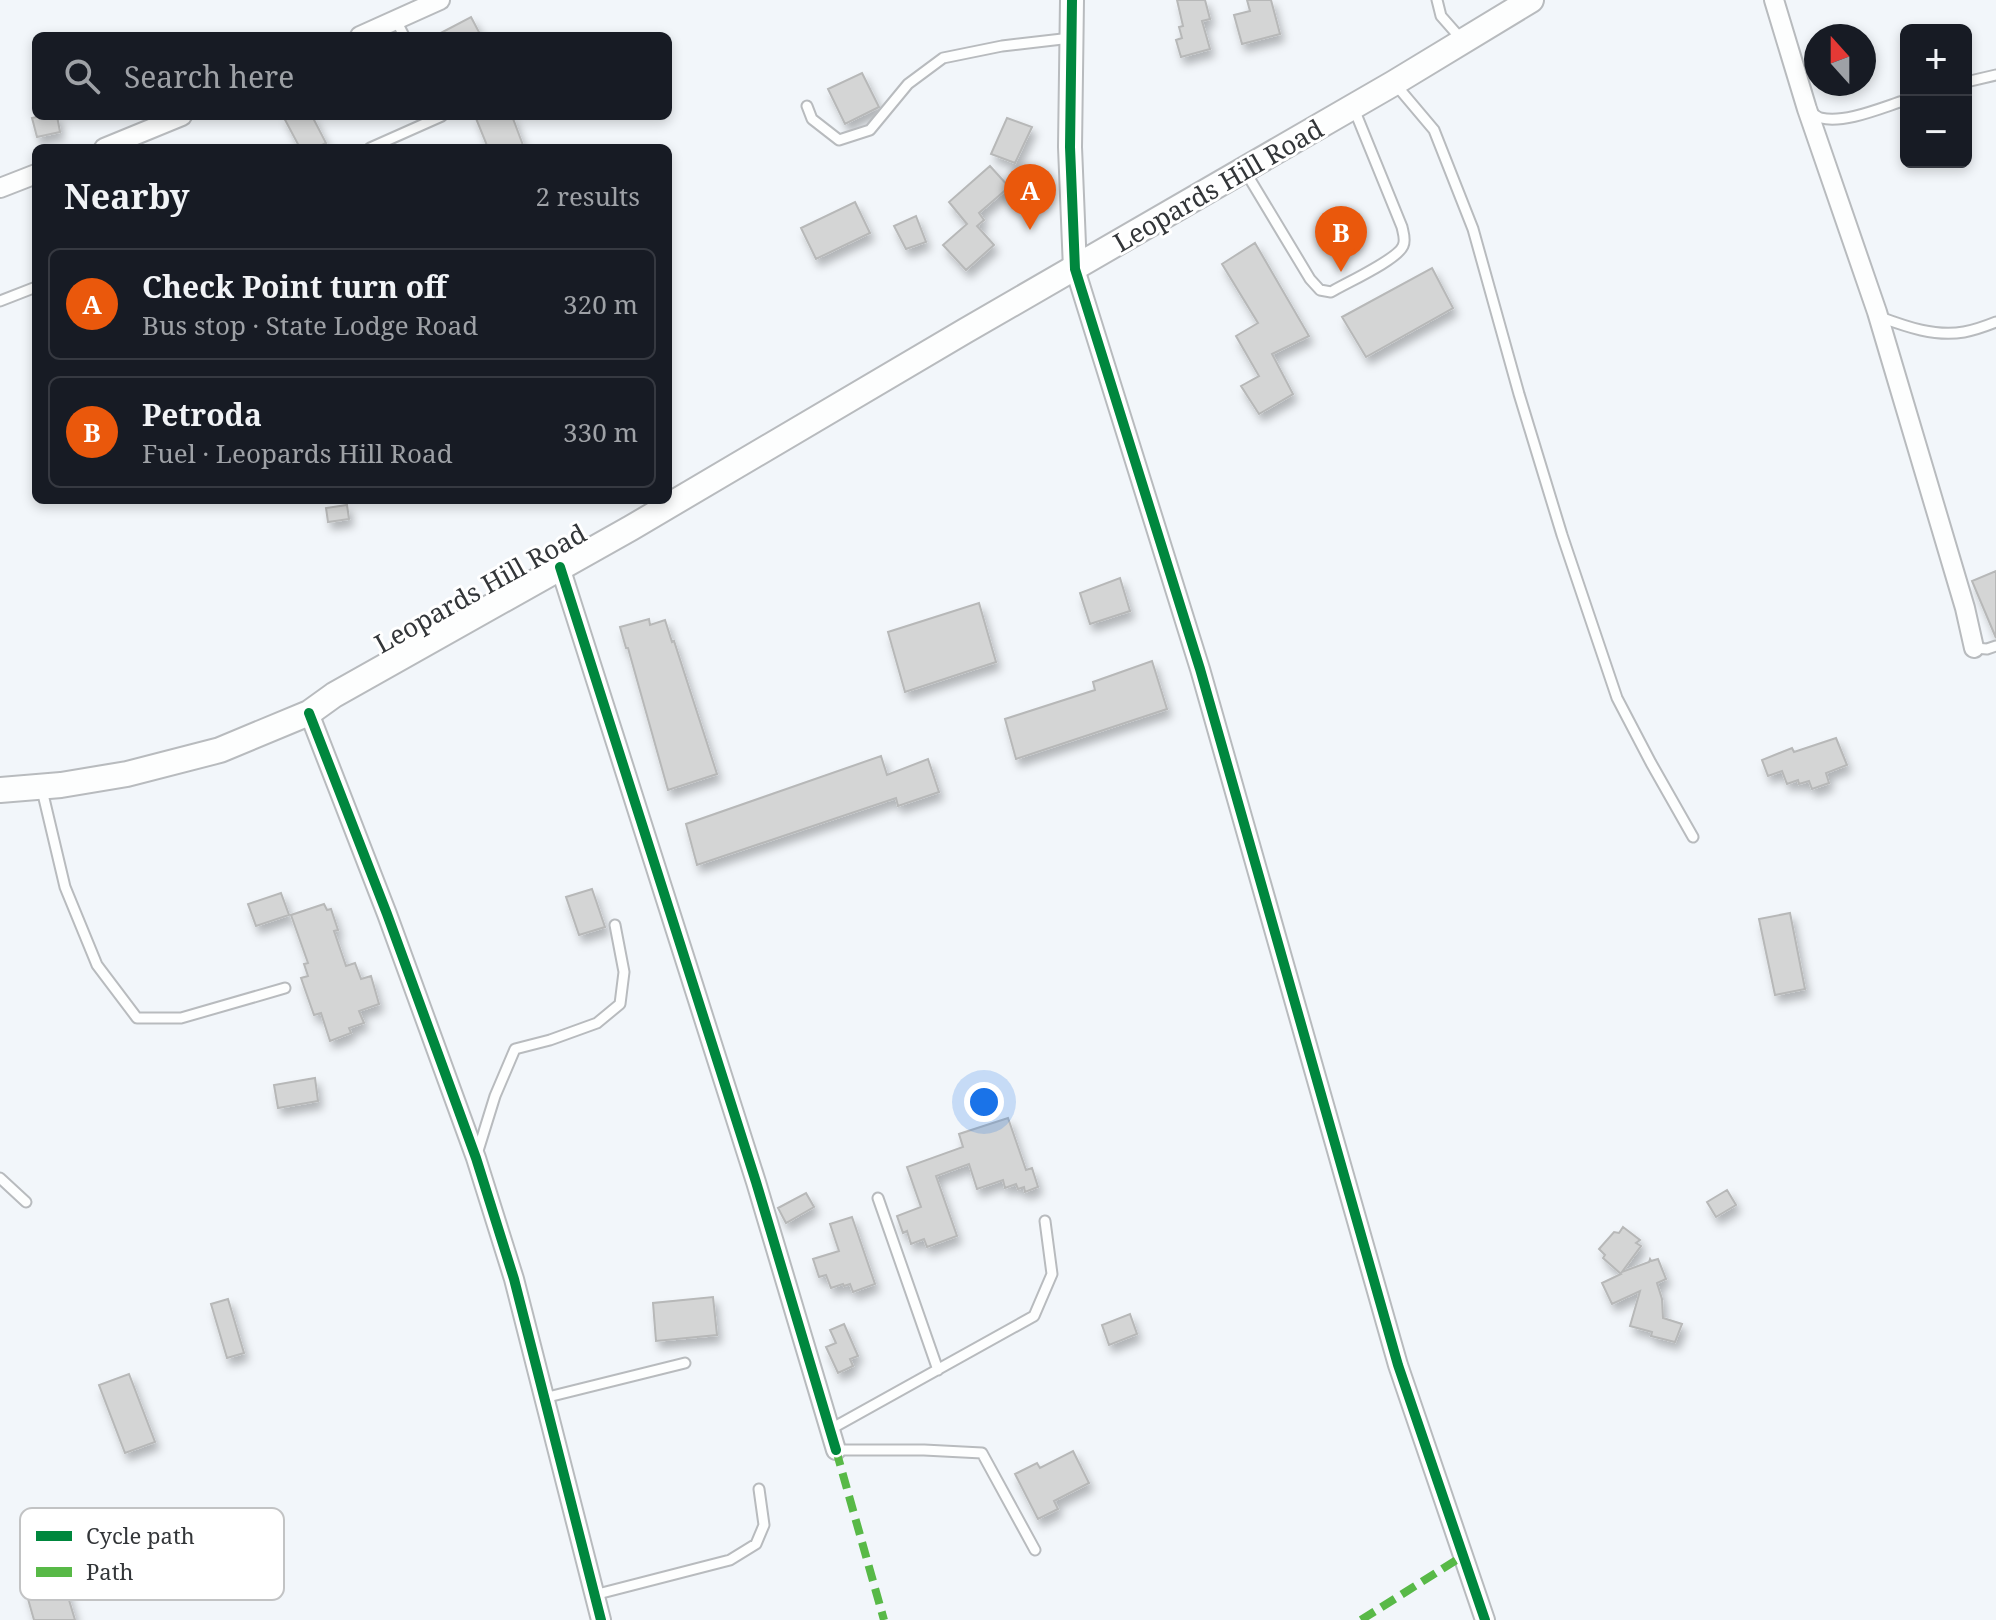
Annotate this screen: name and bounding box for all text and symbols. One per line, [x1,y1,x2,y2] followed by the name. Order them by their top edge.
[1804,24,1876,96] north arrow
[1900,24,1972,168] map controls
[1900,24,1972,96] button: +
[32,32,672,120] search box
[60,54,104,98] icon: search
[124,56,294,97] text: Search here
[1900,96,1972,168] button: −
[1106,110,1330,260] street label: Leopards Hill Road
[1004,164,1056,230] pin: A
[64,173,190,219] text: Nearby
[535,178,640,214] text: 2 results
[1315,206,1367,272] pin: B
[142,266,447,307] text: Check Point turn off
[82,286,102,322] text: A
[563,286,638,322] text: 320 m
[142,307,478,343] text: Bus stop · State Lodge Road
[142,394,262,435] text: Petroda
[83,414,101,450] text: B
[563,414,638,450] text: 330 m
[142,435,453,471] text: Fuel · Leopards Hill Road
[368,515,592,661] street label: Leopards Hill Road
[964,1082,1004,1122] your location
[20,1508,284,1600] legend
[86,1520,195,1550] text: Cycle path
[86,1556,133,1586] text: Path

